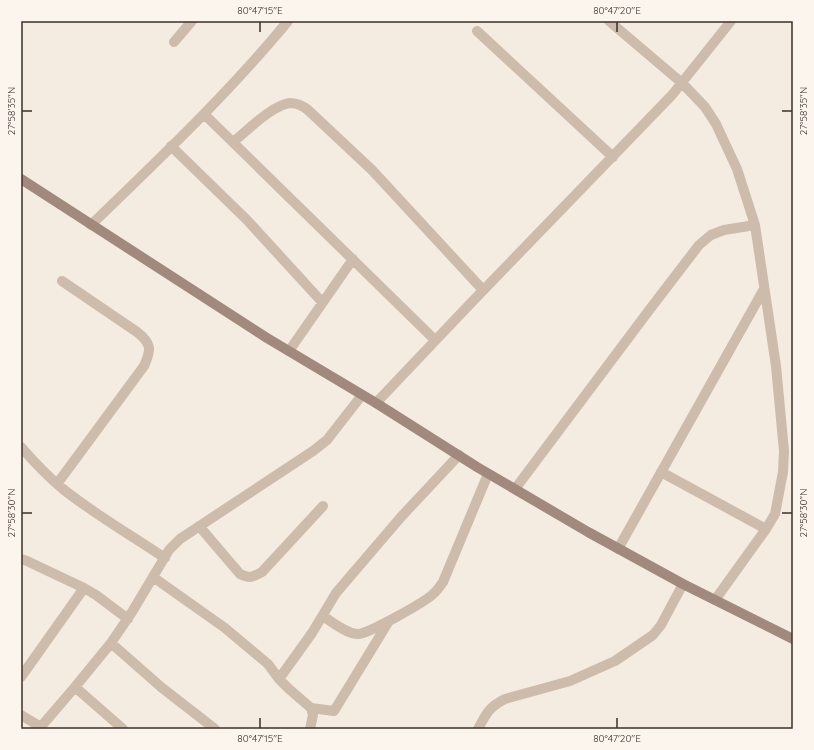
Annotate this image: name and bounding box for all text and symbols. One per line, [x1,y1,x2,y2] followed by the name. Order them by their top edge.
[237,4,283,17] text: 80°47'15"E
[593,4,641,17] text: 80°47'20"E
[5,87,18,135] text: 27°58'35"N
[797,87,810,135] text: 27°58'35"N
[5,489,18,537] text: 27°58'30"N
[797,489,810,537] text: 27°58'30"N
[237,732,283,745] text: 80°47'15"E
[593,732,641,745] text: 80°47'20"E

